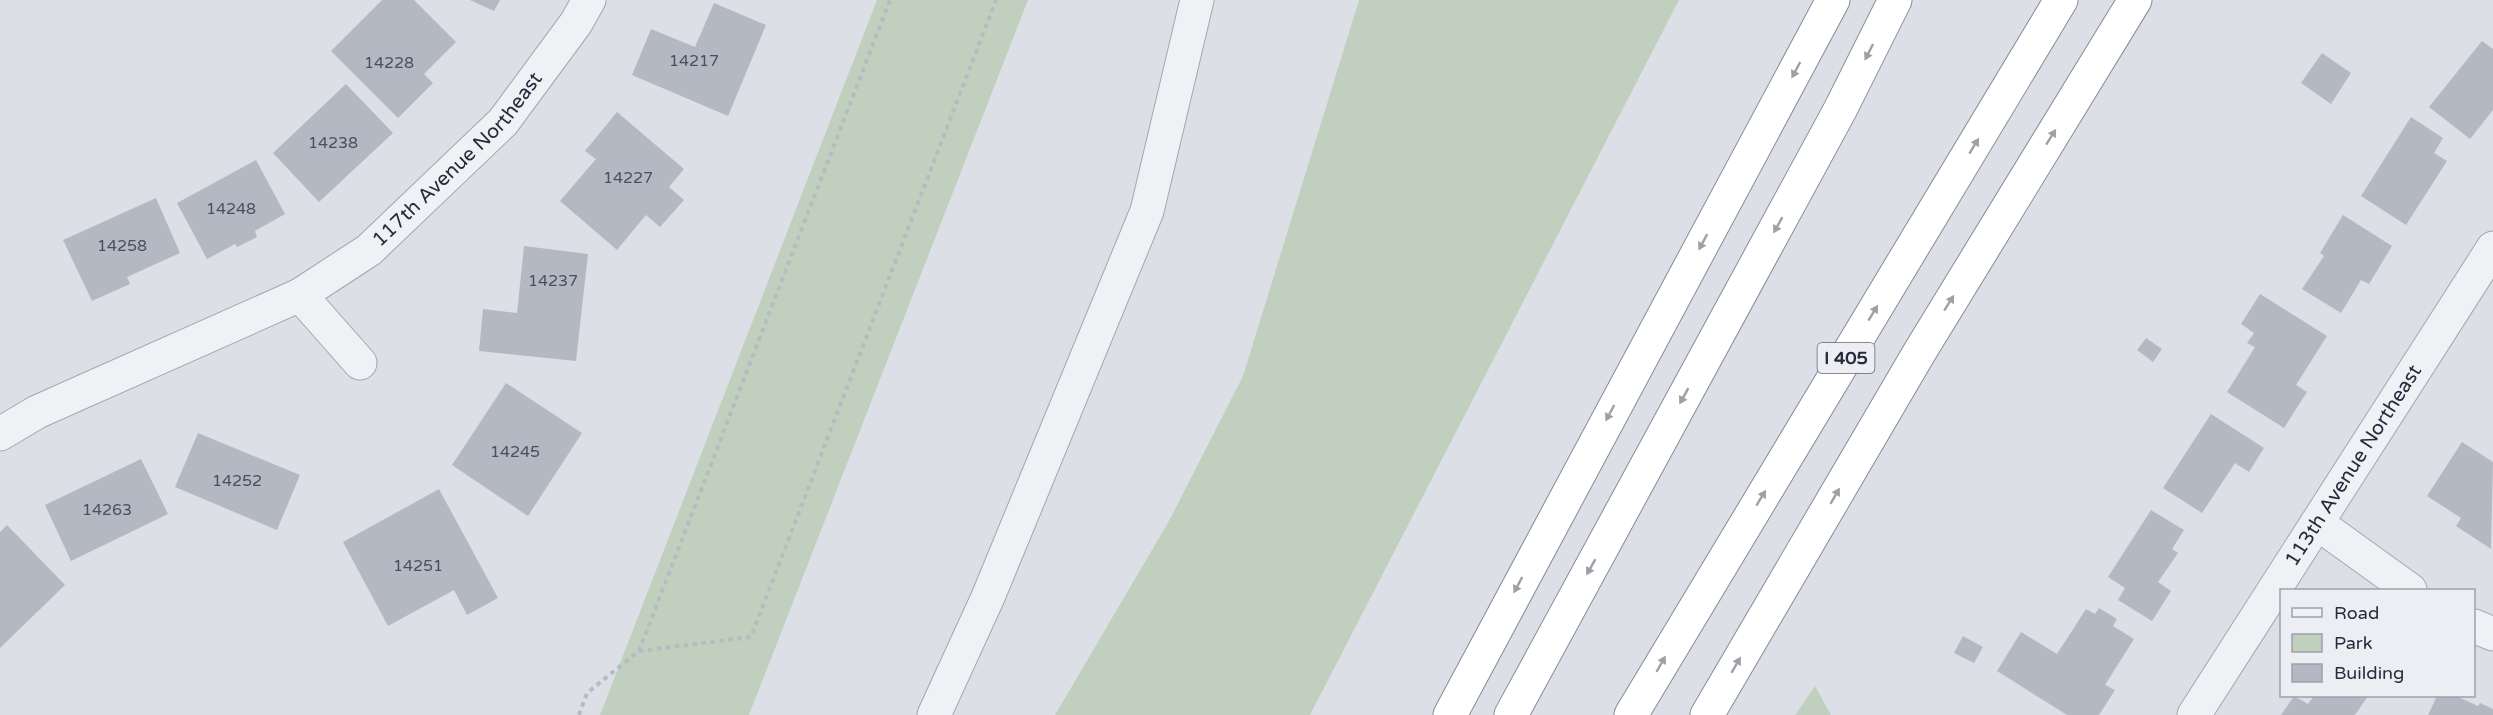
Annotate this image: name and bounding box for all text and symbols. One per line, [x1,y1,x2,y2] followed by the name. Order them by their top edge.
[1864,44,1874,61] one-way arrow
[669,51,719,71] house number: 14217
[364,53,414,73] house number: 14228
[1791,62,1801,79] one-way arrow
[367,67,548,252] street label: 117th Avenue Northeast
[2046,129,2057,145] one-way arrow
[308,133,358,153] house number: 14238
[1969,138,1980,154] one-way arrow
[603,168,653,188] house number: 14227
[206,199,256,219] house number: 14248
[1773,216,1783,233] one-way arrow
[1698,233,1708,250] one-way arrow
[97,236,147,256] house number: 14258
[528,271,578,291] house number: 14237
[1944,295,1955,311] one-way arrow
[1868,305,1879,321] one-way arrow
[1818,343,1874,373] road number: I 405
[2280,360,2427,571] street label: 113th Avenue Northeast
[1679,388,1689,405] one-way arrow
[1605,405,1615,422] one-way arrow
[490,442,540,462] house number: 14245
[212,471,262,491] house number: 14252
[1830,487,1840,504] one-way arrow
[1756,489,1767,506] one-way arrow
[82,500,132,520] house number: 14263
[393,556,443,576] house number: 14251
[1586,559,1596,576] one-way arrow
[1513,577,1523,594] one-way arrow
[2280,589,2475,697] legend
[2334,602,2379,624] text: Road
[2334,632,2373,654] text: Park
[1655,656,1666,672] one-way arrow
[1731,656,1741,673] one-way arrow
[2334,662,2404,684] text: Building

